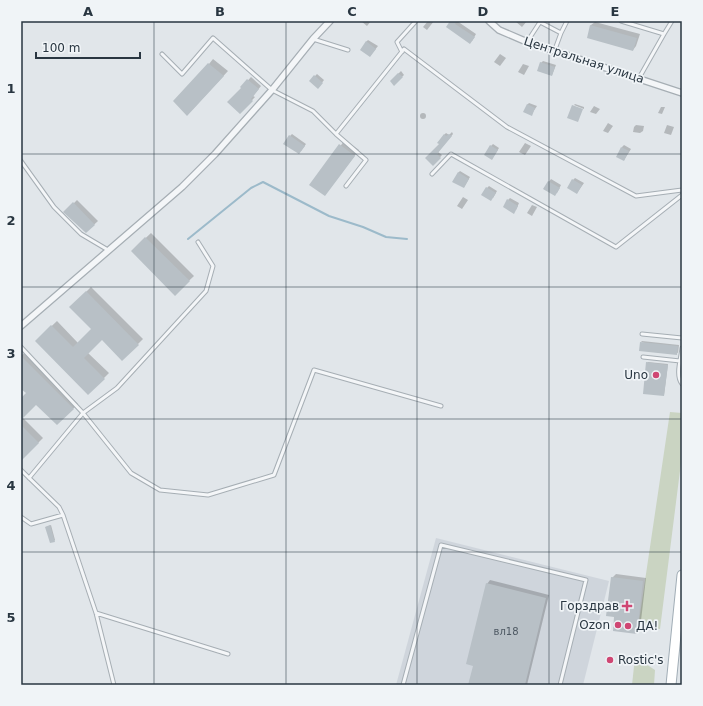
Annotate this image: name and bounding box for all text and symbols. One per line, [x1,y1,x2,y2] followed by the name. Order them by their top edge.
[83,4,93,19] text: A
[215,4,225,19] text: B
[347,4,357,19] text: C
[478,4,489,19] text: D
[611,4,619,19] text: E
[36,34,140,60] scale bar
[522,34,646,86] street label: Центральная улица
[42,41,80,55] text: 100 m
[6,81,16,96] text: 1
[6,213,16,228] text: 2
[6,346,16,361] text: 3
[624,368,648,382] place label: Uno
[651,370,661,380] marker: Uno
[6,478,16,493] text: 4
[560,599,619,613] place label: Горздрав
[622,601,632,611] marker: Горздрав
[6,610,16,625] text: 5
[579,618,610,632] place label: Ozon
[636,619,658,633] place label: ДА!
[613,620,623,630] marker: Ozon
[623,621,633,631] marker: ДА!
[493,626,519,637] house number: вл18
[618,653,664,667] place label: Rostic's
[605,655,615,665] marker: Rostic's

